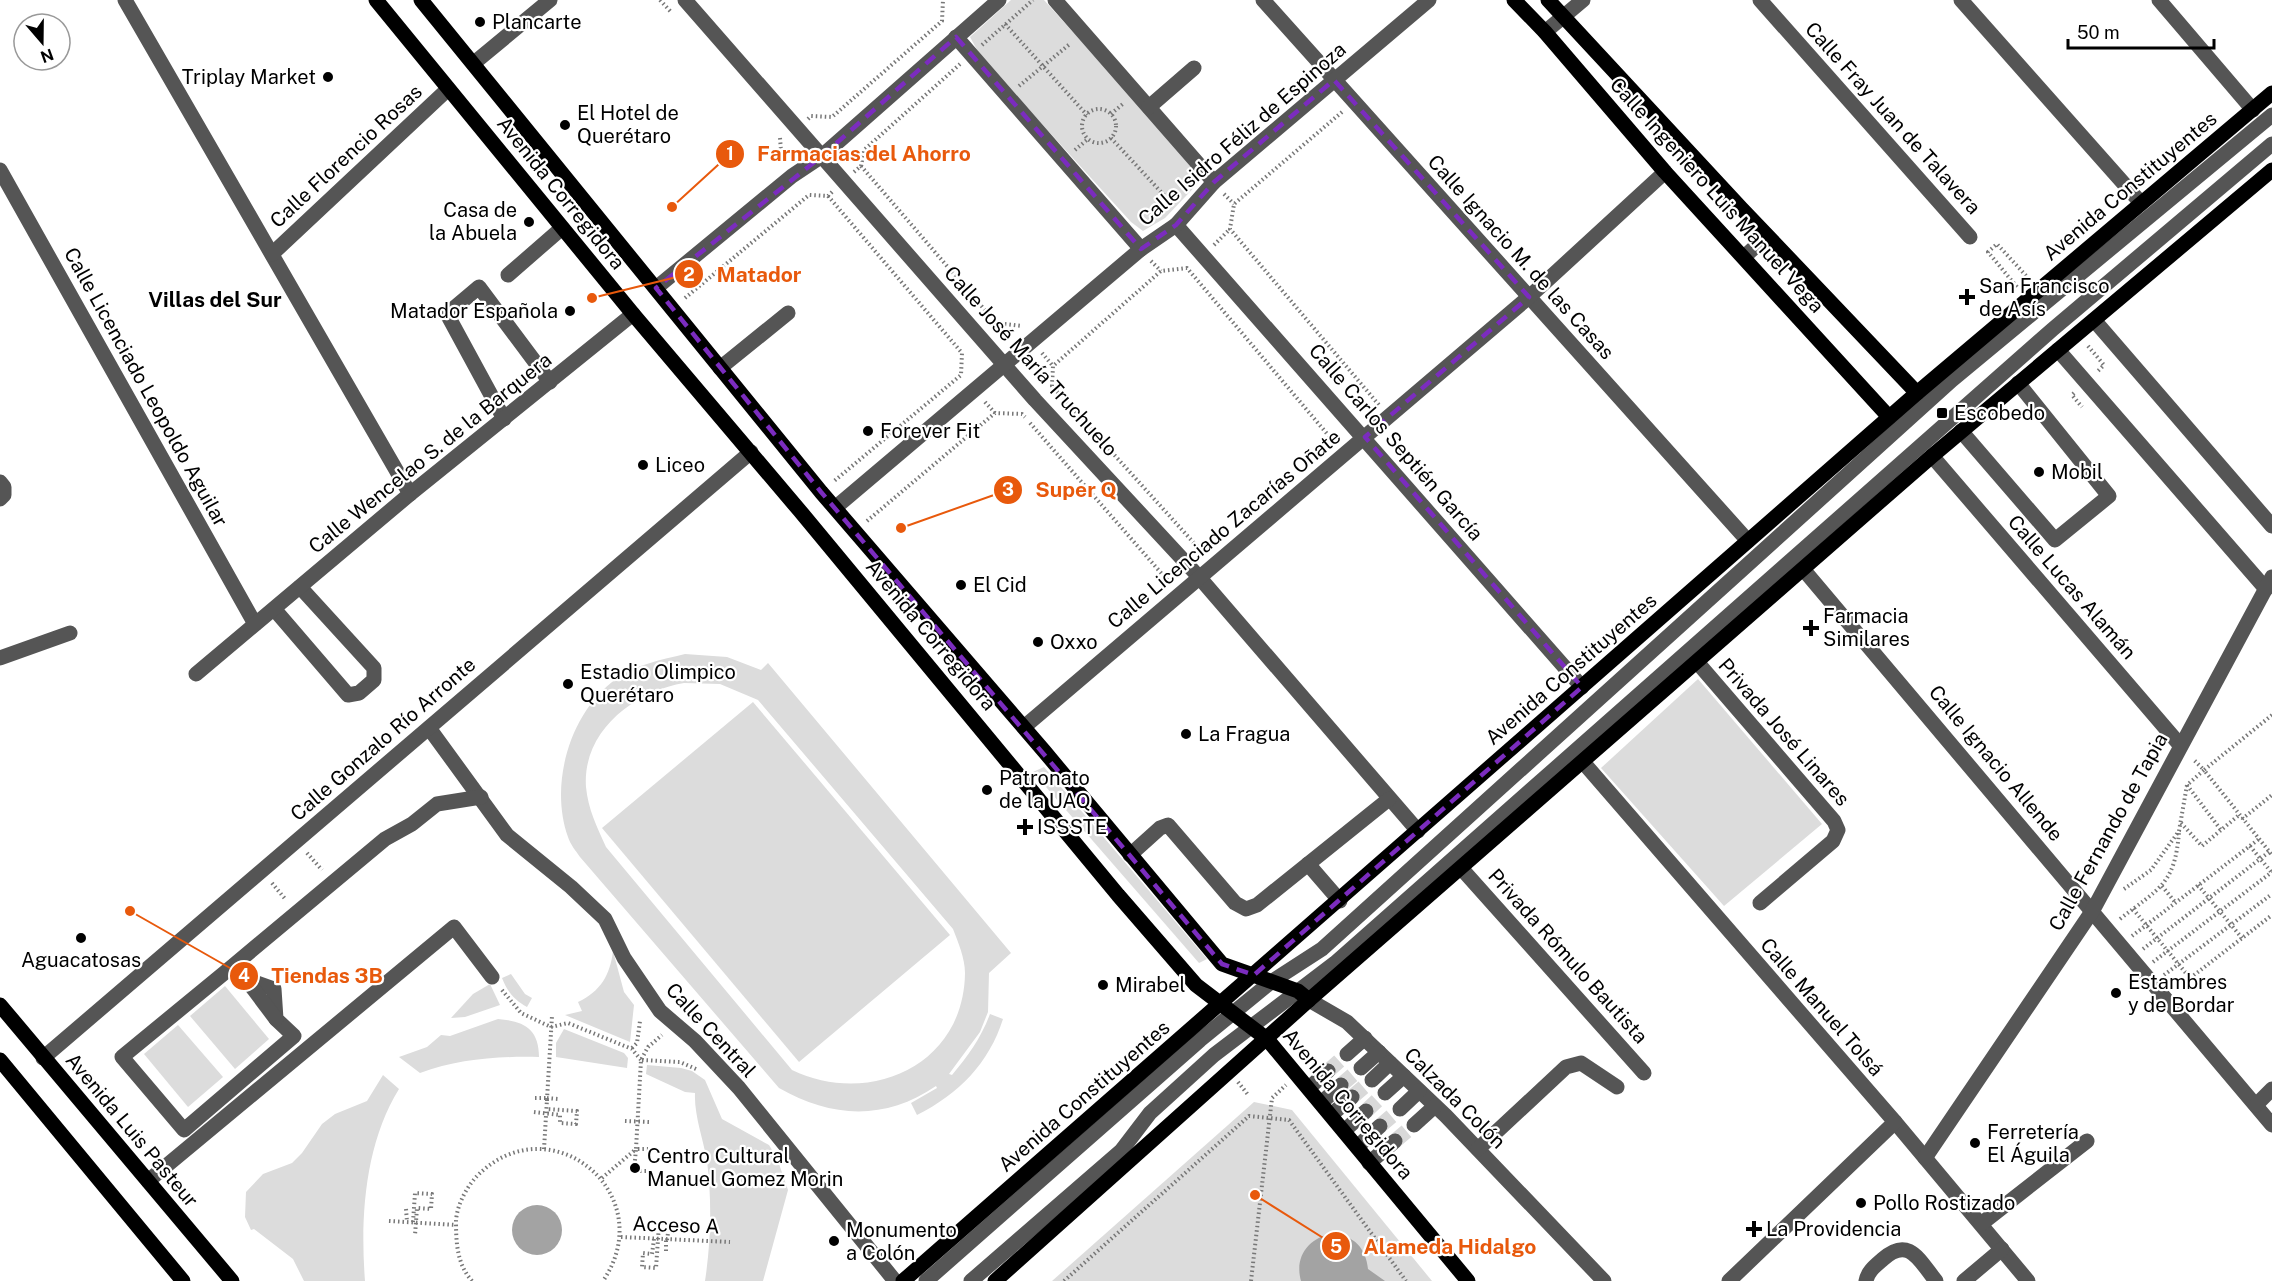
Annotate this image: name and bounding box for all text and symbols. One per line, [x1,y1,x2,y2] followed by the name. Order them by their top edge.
[492,10,581,34] place label: Plancarte
[12,12,72,72] north arrow
[2068,12,2214,50] scale bar
[473,15,487,29] marker: Plancarte
[1800,17,1986,219] street label: Calle Fray Juan de Talavera
[2077,22,2120,43] text: 50 m
[1133,37,1351,231] street label: Calle Isidro Féliz de Espinoza
[38,45,56,67] text: N
[182,65,316,89] place label: Triplay Market
[321,70,335,84] marker: Triplay Market
[1605,72,1829,318] street label: Calle Ingeniero Luis Manuel Vega
[265,79,427,233] street label: Calle Florencio Rosas
[577,101,679,148] place label: El Hotel de Querétaro
[2038,106,2222,266] street label: Avenida Constituyentes
[492,112,630,274] street label: Avenida Corregidora
[558,118,572,132] marker: El Hotel de Querétaro
[715,134,983,173] callout: Farmacias del Ahorro
[757,141,971,166] text: Farmacias del Ahorro
[726,143,734,164] text: 1
[1423,150,1619,364] street label: Calle Ignacio M. de las Casas
[429,198,517,245] place label: Casa de la Abuela
[522,215,536,229] marker: Casa de la Abuela
[59,243,233,531] street label: Calle Licenciado Leopoldo Aguilar
[674,255,813,294] callout: Matador
[939,261,1123,461] street label: Calle José María Truchuelo
[717,262,802,287] text: Matador
[683,264,695,285] text: 2
[1979,274,2110,321] place label: San Francisco de Asís
[148,287,282,312] district label: Villas del Sur
[1960,290,1974,304] marker: San Francisco de Asís
[390,299,558,323] place label: Matador Española
[563,304,577,318] marker: Matador Española
[1304,339,1488,545] street label: Calle Carlos Septién García
[304,348,556,558] street label: Calle Wencelao S. de la Barquera
[1954,401,2045,425] place label: Escobedo
[1935,406,1949,420] marker: Escobedo
[880,419,980,443] place label: Forever Fit
[861,424,875,438] marker: Forever Fit
[1103,424,1345,634] street label: Calle Licenciado Zacarías Oñate
[655,453,705,477] place label: Liceo
[636,458,650,472] marker: Liceo
[2051,460,2103,484] place label: Mobil
[2032,465,2046,479] marker: Mobil
[993,470,1129,509] callout: Super Q
[1035,477,1117,502] text: Super Q
[1002,479,1014,500] text: 3
[2003,510,2141,664] street label: Calle Lucas Alamán
[861,555,1001,715] street label: Avenida Corregidora
[973,573,1027,597] place label: El Cid
[954,578,968,592] marker: El Cid
[1481,588,1661,750] street label: Avenida Constituyentes
[1823,604,1910,651] place label: Farmacia Similares
[1804,621,1818,635] marker: Farmacia Similares
[1050,630,1098,654] place label: Oxxo
[1031,635,1045,649] marker: Oxxo
[286,652,480,826] street label: Calle Gonzalo Río Arronte
[1713,653,1855,811] street label: Privada José Linares
[580,660,736,707] place label: Estadio Olimpico Querétaro
[561,677,575,691] marker: Estadio Olimpico Querétaro
[1924,680,2068,846] street label: Calle Ignacio Allende
[1198,722,1290,746] place label: La Fragua
[1179,727,1193,741] marker: La Fragua
[2044,729,2172,935] street label: Calle Fernando de Tapia
[999,766,1091,813] place label: Patronato de la UAQ
[980,783,994,797] marker: Patronato de la UAQ
[1037,815,1107,839] place label: ISSSTE
[1018,820,1032,834] marker: ISSSTE
[1483,864,1653,1048] street label: Privada Rómulo Bautista
[74,931,88,945] marker: Aguacatosas
[1756,933,1888,1081] street label: Calle Manuel Tolsá
[21,948,141,972] place label: Aguacatosas
[229,956,395,995] callout: Tiendas 3B
[271,963,383,988] text: Tiendas 3B
[238,965,250,986] text: 4
[2128,970,2235,1017] place label: Estambres y de Bordar
[1115,973,1186,997] place label: Mirabel
[661,978,761,1082] street label: Calle Central
[1096,978,1110,992] marker: Mirabel
[2109,986,2123,1000] marker: Estambres y de Bordar
[994,1015,1174,1177] street label: Avenida Constituyentes
[1278,1024,1418,1184] street label: Avenida Corregidora
[1400,1043,1510,1153] street label: Calzada Colón
[61,1048,203,1212] street label: Avenida Luis Pasteur
[1987,1120,2079,1167] place label: Ferretería El Águila
[1968,1136,1982,1150] marker: Ferretería El Águila
[647,1144,843,1191] place label: Centro Cultural Manuel Gomez Morin
[628,1161,642,1175] marker: Centro Cultural Manuel Gomez Morin
[1873,1191,2015,1215] place label: Pollo Rostizado
[1854,1196,1868,1210] marker: Pollo Rostizado
[632,1211,720,1239] street label: Acceso A
[1766,1217,1901,1241] place label: La Providencia
[846,1218,957,1265] place label: Monumento a Colón
[1747,1222,1761,1236] marker: La Providencia
[1321,1227,1548,1266] callout: Alameda Hidalgo
[827,1234,841,1248] marker: Monumento a Colón
[1364,1234,1536,1259] text: Alameda Hidalgo
[1330,1236,1342,1257] text: 5

